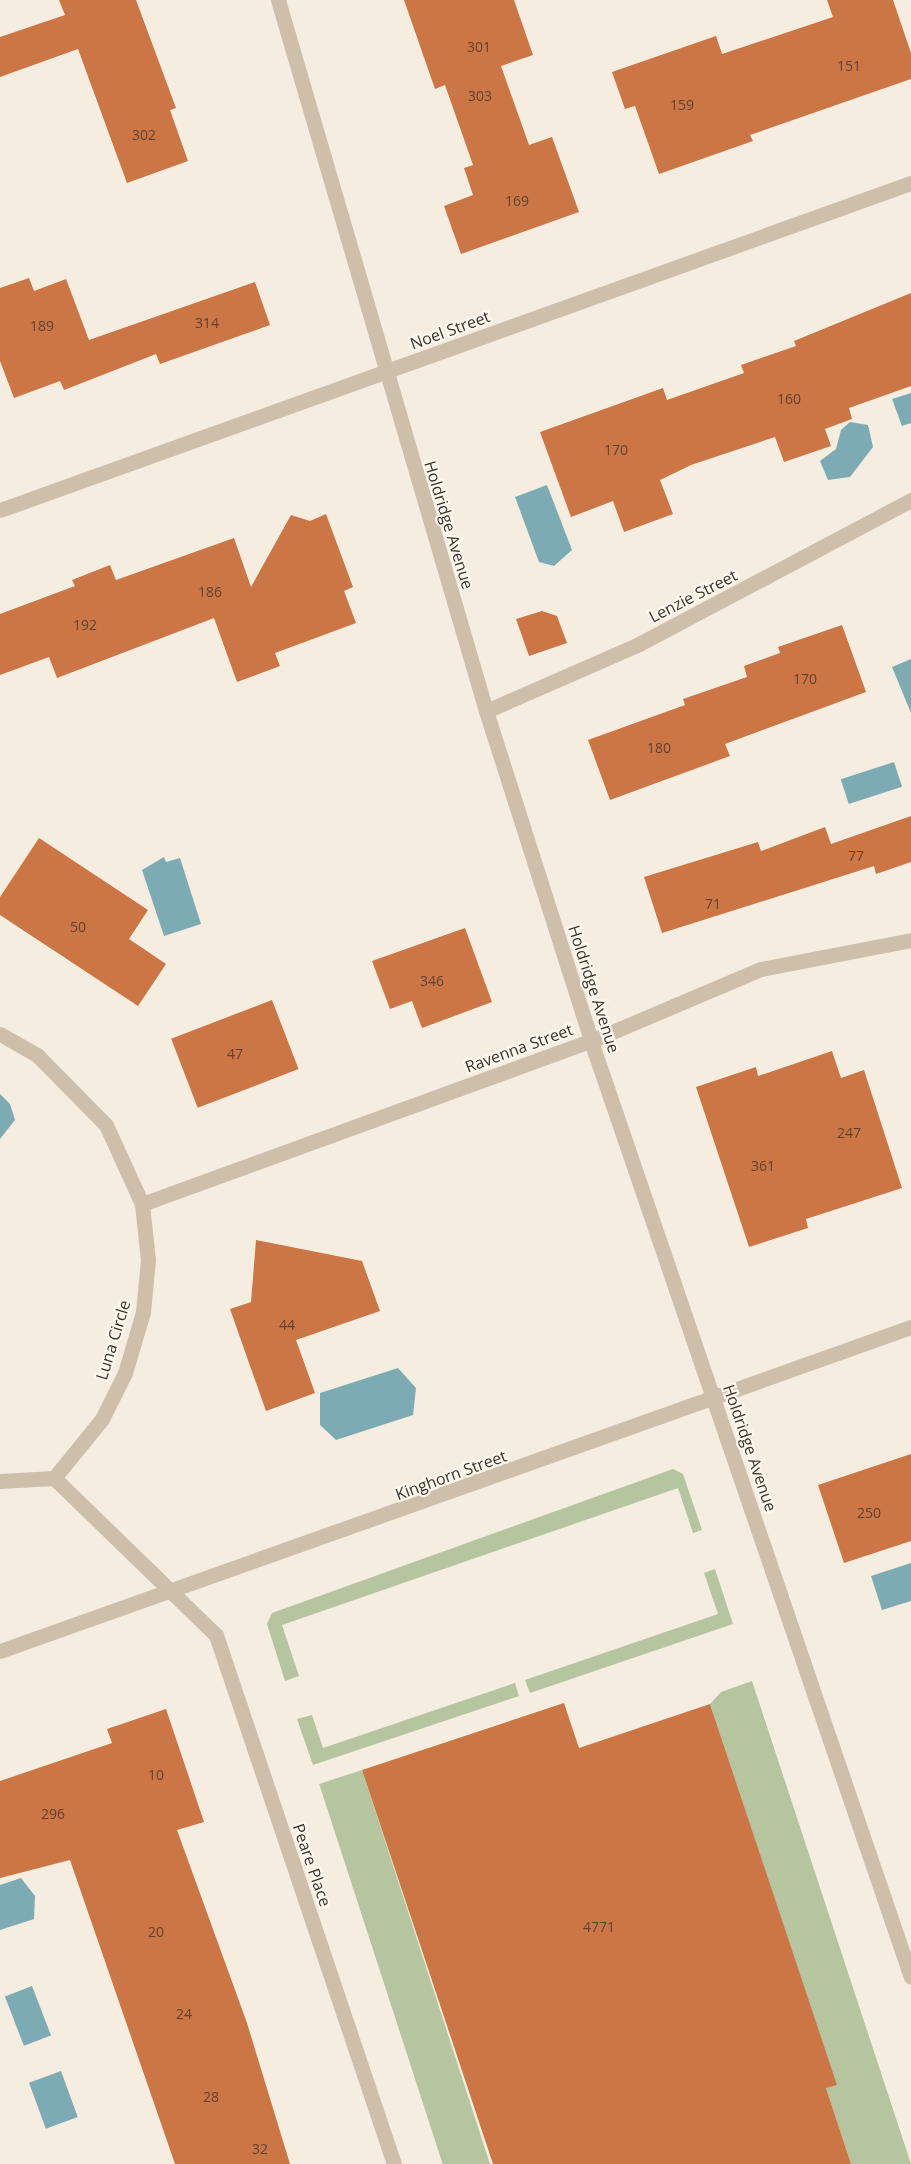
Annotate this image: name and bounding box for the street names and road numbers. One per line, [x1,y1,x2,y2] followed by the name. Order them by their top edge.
[407,307,493,353] street label: Noel Street
[420,459,478,591] street label: Holdridge Avenue
[646,566,740,626] street label: Lenzie Street
[564,923,624,1055] street label: Holdridge Avenue
[463,1020,575,1076] street label: Ravenna Street
[92,1298,134,1382] street label: Luna Circle
[719,1382,781,1514] street label: Holdridge Avenue
[393,1446,509,1504] street label: Kinghorn Street
[289,1821,335,1909] street label: Peare Place

